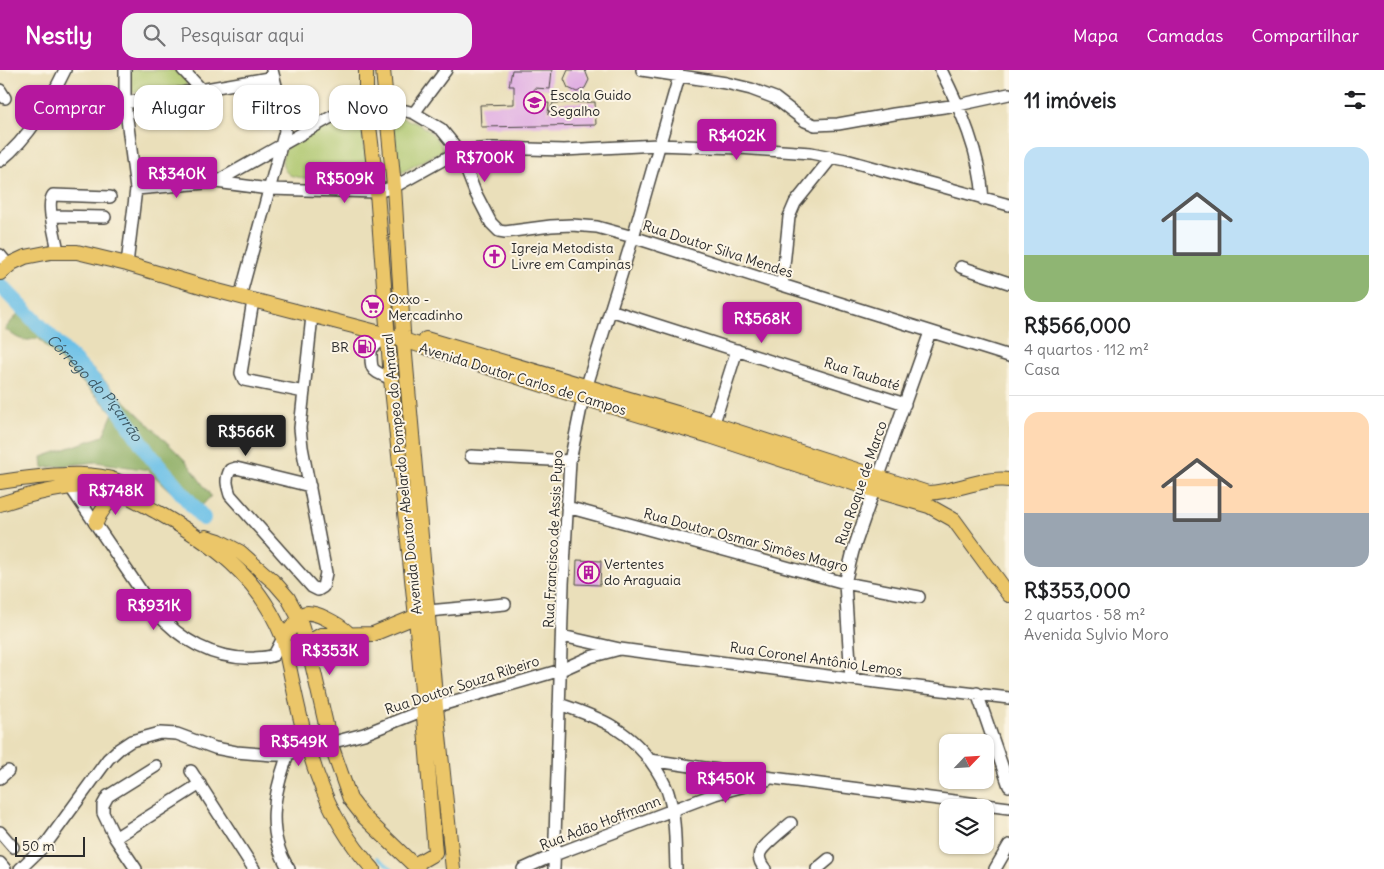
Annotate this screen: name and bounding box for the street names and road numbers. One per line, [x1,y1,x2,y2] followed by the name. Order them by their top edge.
[641,216,795,282] street label: Rua Doutor Silva Mendes
[378,333,426,615] street label: Avenida Doutor Abelardo Pompeo do Amaral
[417,339,629,419] street label: Avenida Doutor Carlos de Campos
[822,353,902,395] street label: Rua Taubaté
[831,418,891,548] street label: Rua Roque de Marco
[539,449,567,628] street label: Rua Francisco de Assis Pupo
[642,504,850,576] street label: Rua Doutor Osmar Simões Magro
[729,638,903,680] street label: Rua Coronel Antônio Lemos
[382,651,542,719] street label: Rua Doutor Souza Ribeiro
[537,792,663,854] street label: Rua Adão Hoffmann

